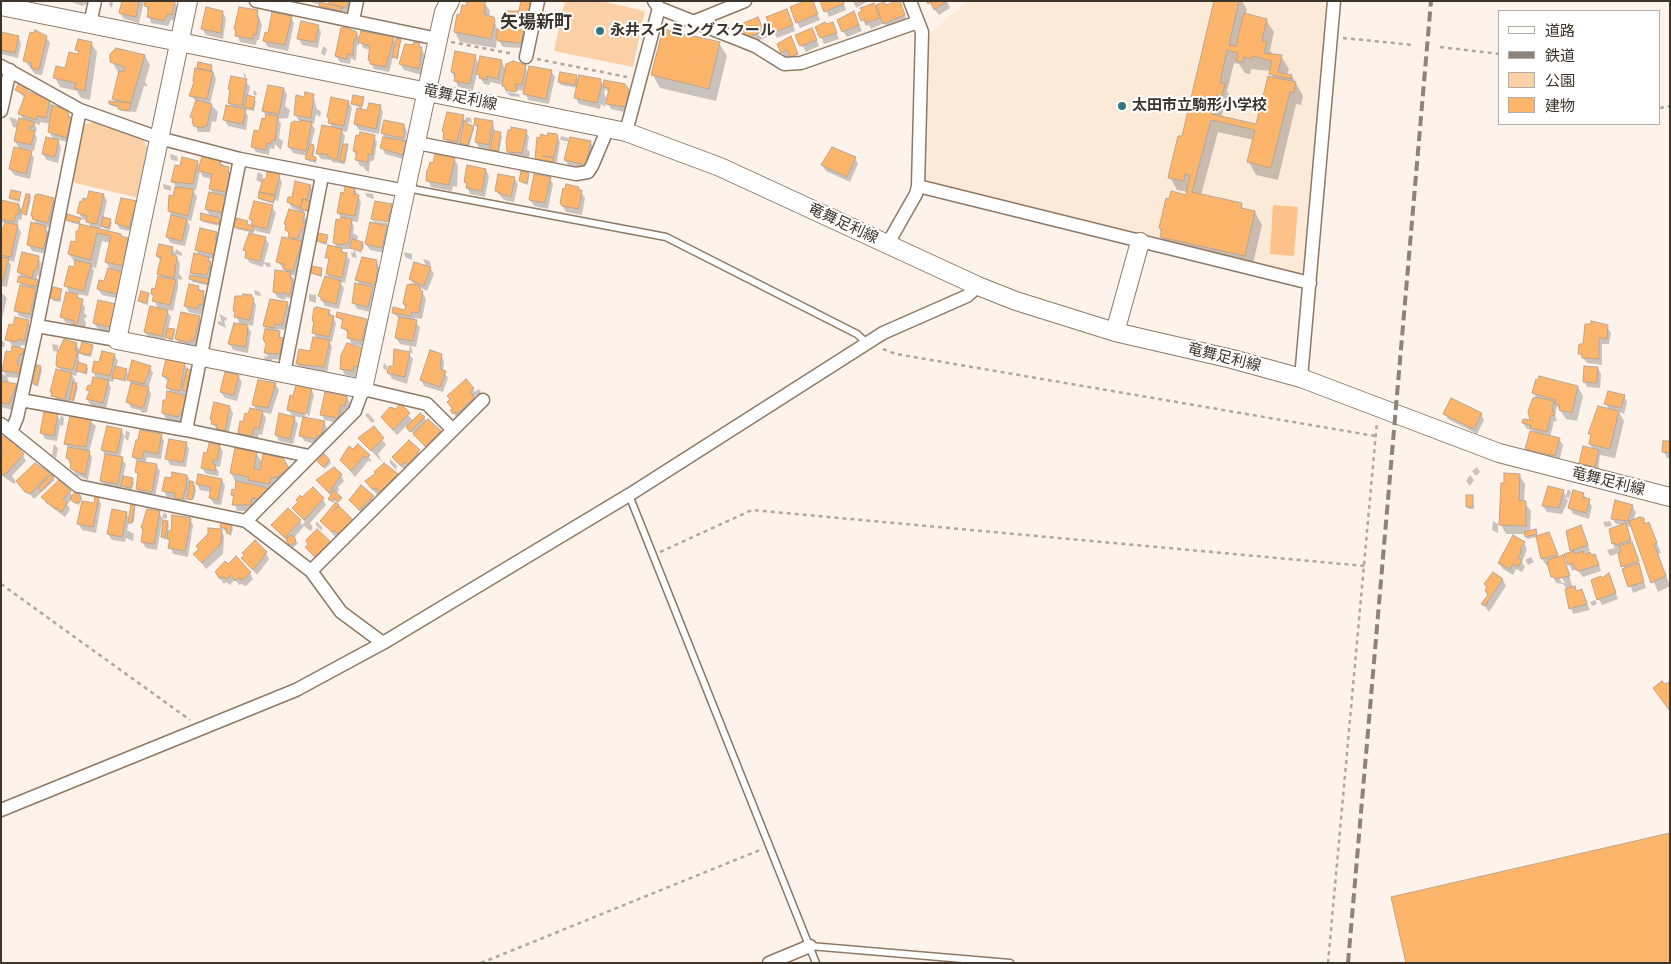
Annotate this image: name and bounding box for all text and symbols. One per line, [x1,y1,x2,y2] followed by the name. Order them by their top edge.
[1498,10,1661,125] legend
[500,12,572,34] district label: 矢場新町
[610,22,775,40] place label: 永井スイミングスクール
[1545,22,1575,40] text: 道路
[594,25,606,37] marker: 永井スイミングスクール
[1545,47,1575,65] text: 鉄道
[1545,72,1575,90] text: 公園
[421,81,499,115] street label: 竜舞足利線
[1132,97,1267,115] place label: 太田市立駒形小学校
[1545,97,1575,115] text: 建物
[1116,100,1128,112] marker: 太田市立駒形小学校
[805,200,881,248] street label: 竜舞足利線
[1185,340,1263,376] street label: 竜舞足利線
[1569,464,1647,500] street label: 竜舞足利線

